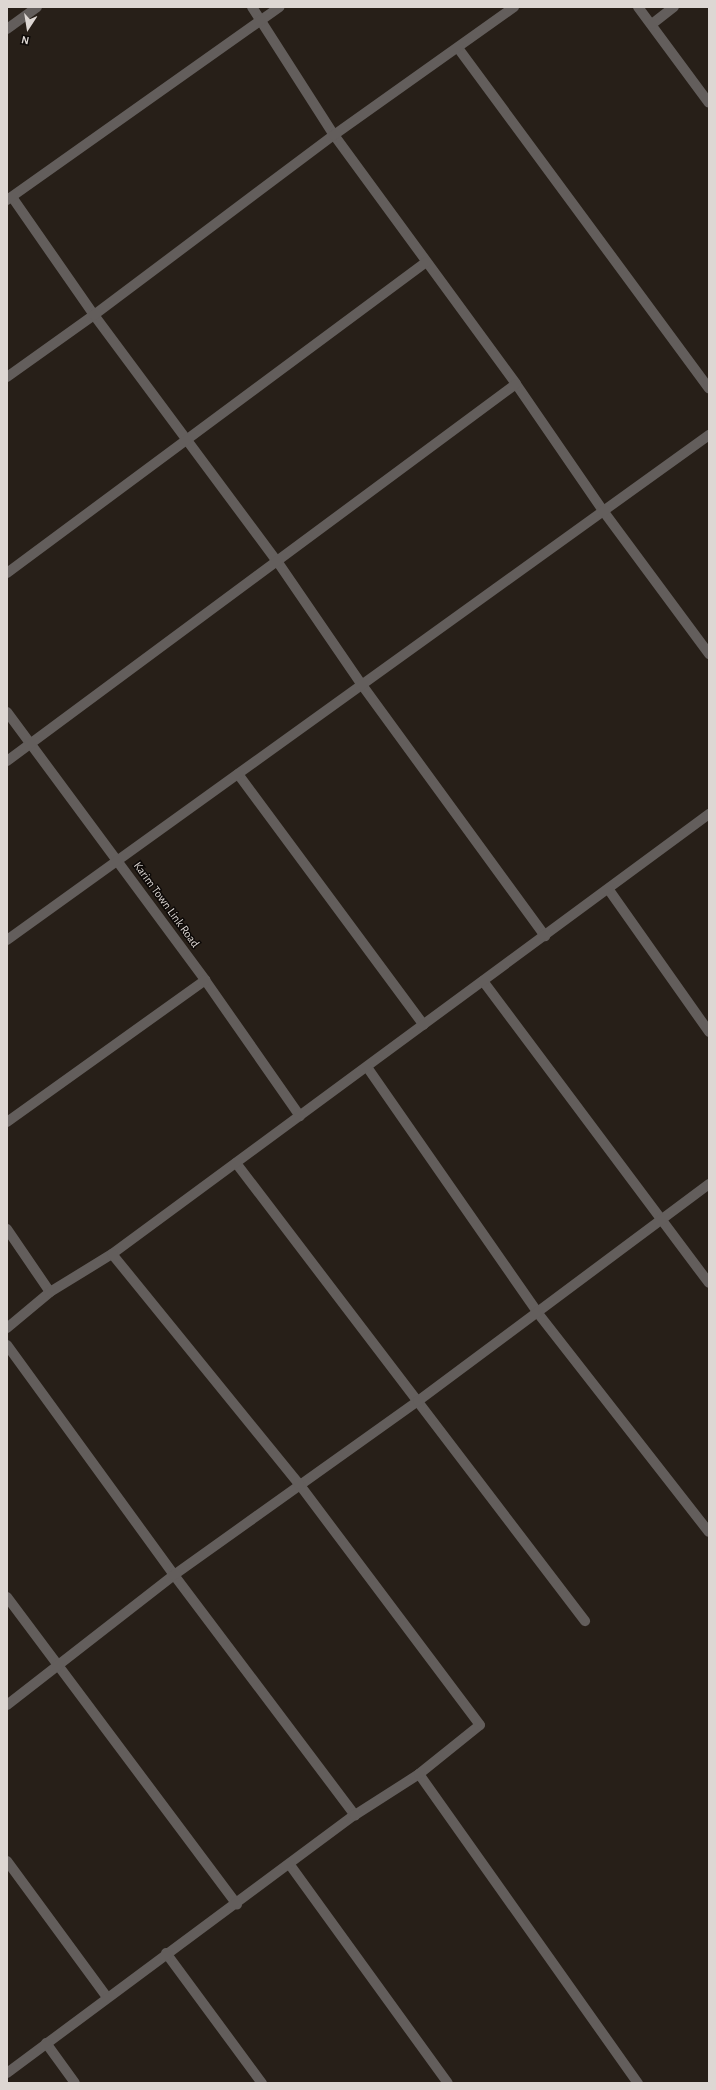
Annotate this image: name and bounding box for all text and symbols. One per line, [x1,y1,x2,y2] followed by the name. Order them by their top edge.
[8,8,48,48] north arrow
[21,34,30,46] text: N
[130,859,202,951] street label: Karim Town Link Road

